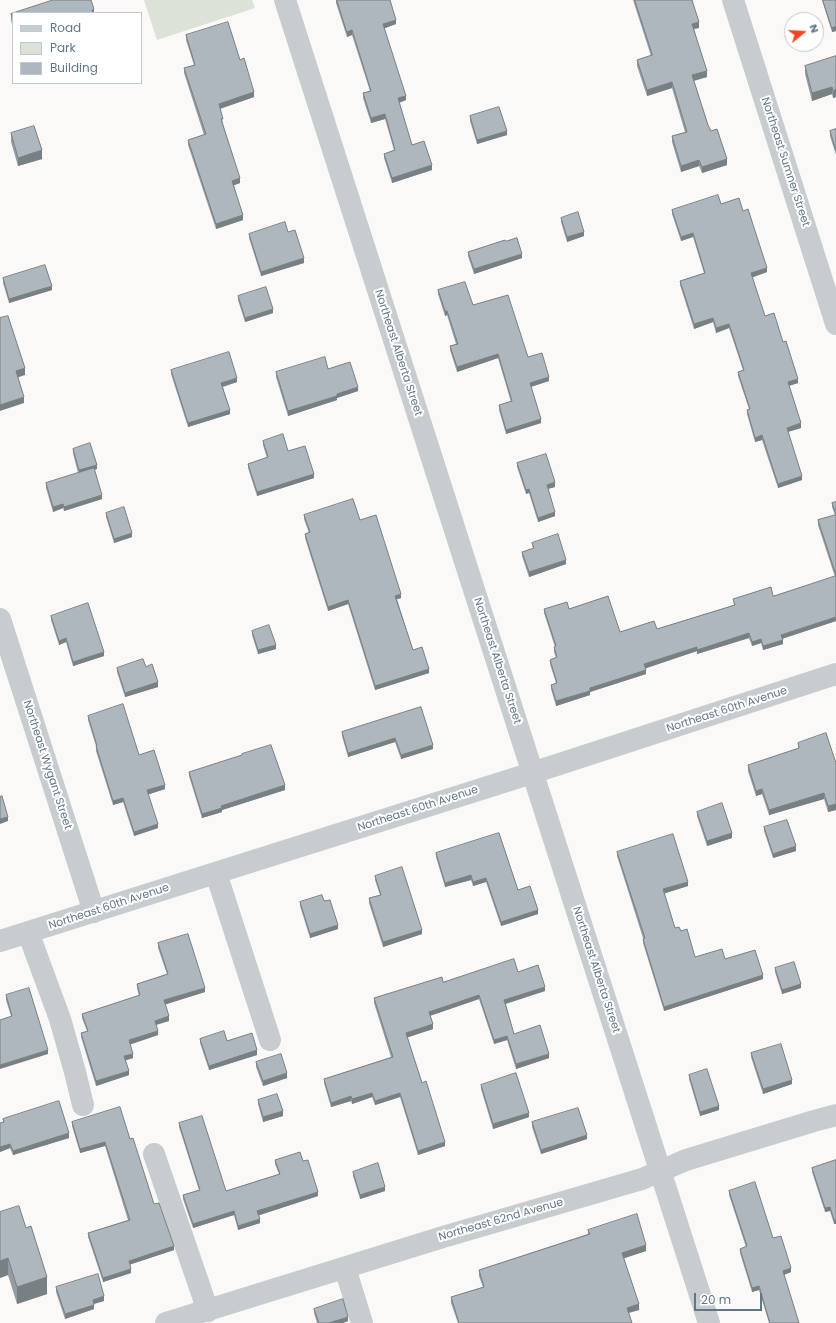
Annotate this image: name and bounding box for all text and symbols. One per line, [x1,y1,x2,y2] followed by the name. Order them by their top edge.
[12,12,142,84] legend
[784,12,824,52] north arrow
[50,19,81,36] text: Road
[806,22,823,35] text: N
[50,39,76,56] text: Park
[50,59,98,76] text: Building
[758,96,812,228] street label: Northeast Sumner Street
[371,288,425,418] street label: Northeast Alberta Street
[470,596,524,726] street label: Northeast Alberta Street
[665,684,789,736] street label: Northeast 60th Avenue
[20,699,74,831] street label: Northeast Wygant Street
[356,783,480,835] street label: Northeast 60th Avenue
[47,881,171,933] street label: Northeast 60th Avenue
[569,905,623,1035] street label: Northeast Alberta Street
[437,1196,565,1244] street label: Northeast 62nd Avenue
[696,1285,764,1311] scale bar
[701,1291,731,1308] text: 20 m

